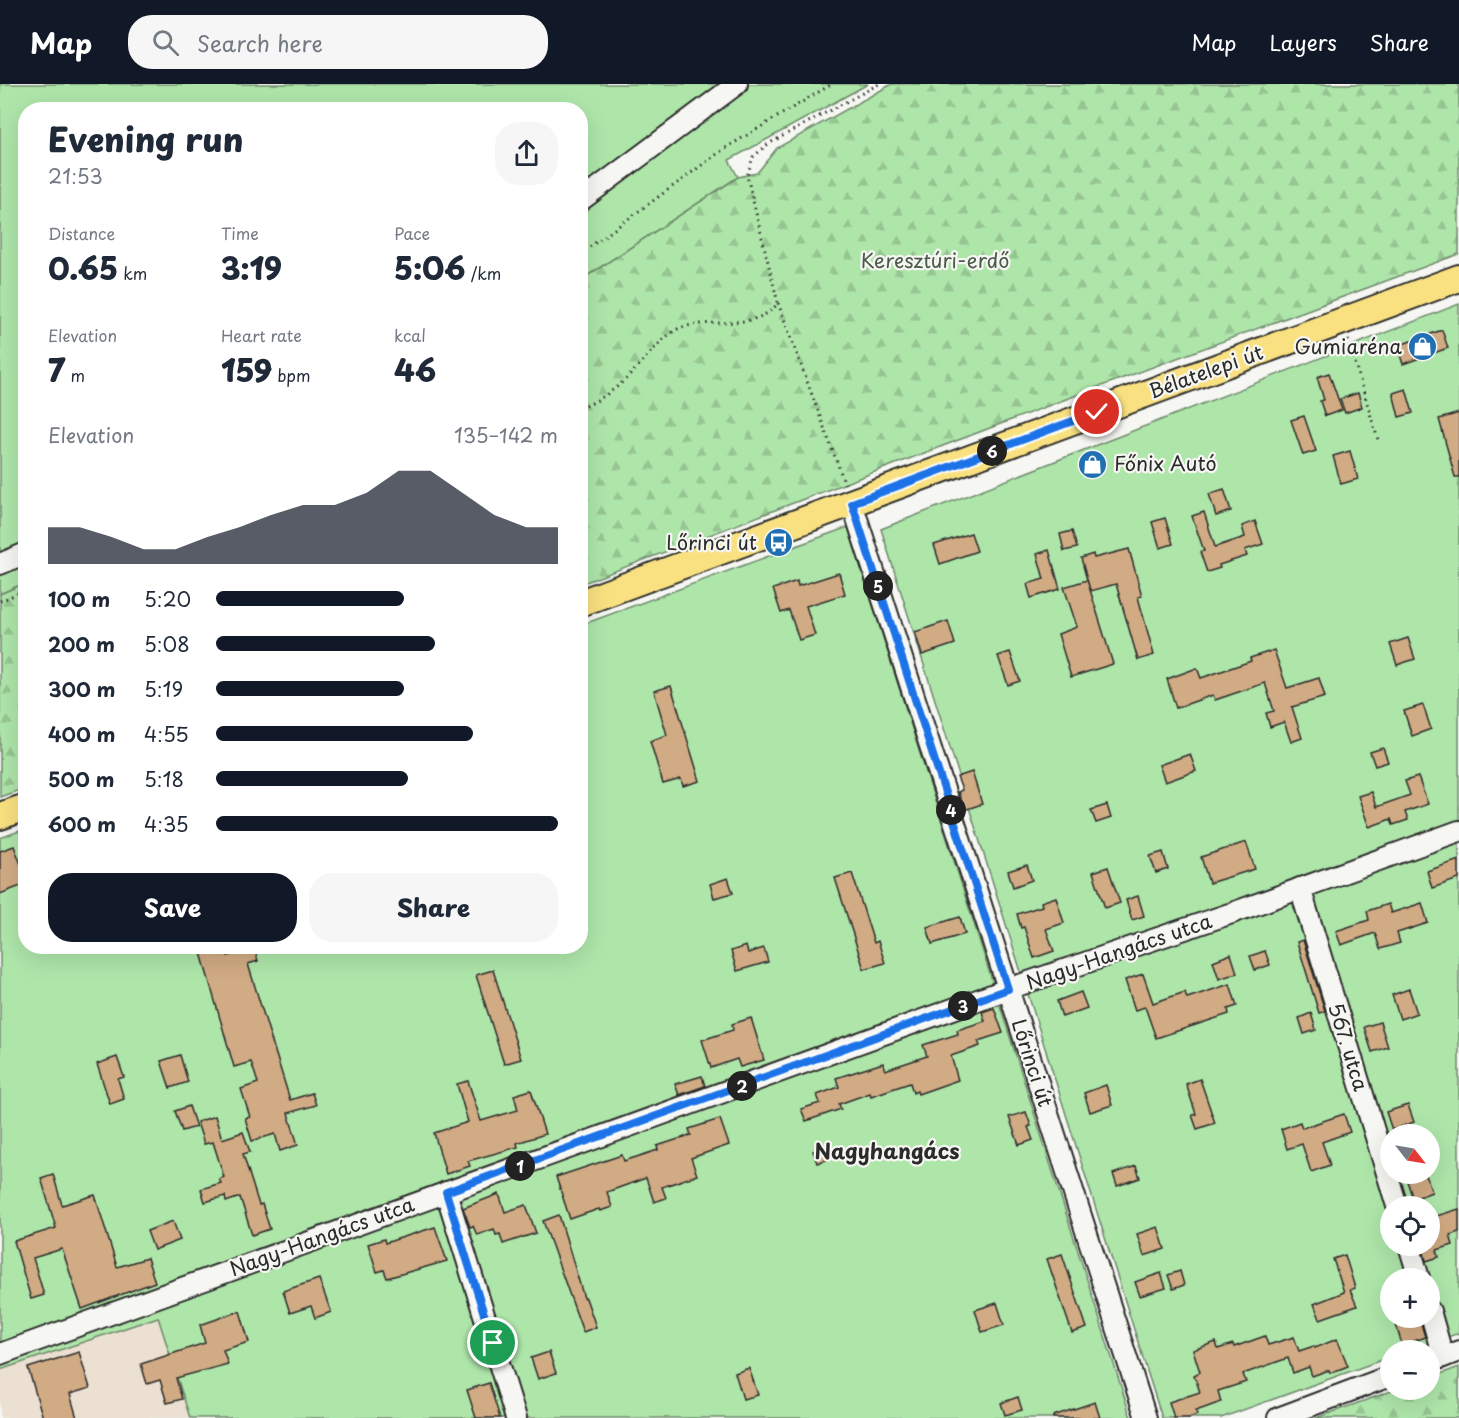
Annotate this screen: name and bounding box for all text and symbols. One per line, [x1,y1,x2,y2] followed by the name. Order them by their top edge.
[128,15,548,69] search box
[30,21,92,64] text: Map
[149,26,182,59] icon: search
[197,26,323,59] text: Search here
[1192,26,1236,58] text: Map
[1269,26,1337,58] text: Layers
[1370,26,1429,58] text: Share
[48,113,243,163] text: Evening run
[495,122,558,185] button: share
[48,161,103,191] text: 21:53
[48,221,115,245] text: Distance
[221,221,259,245] text: Time
[394,221,430,245] text: Pace
[48,245,118,290] text: 0.65
[221,245,282,290] text: 3:19
[394,245,466,290] text: 5:06
[861,245,1009,275] park label: Keresztúri-erdő
[118,261,147,285] text: km
[466,261,501,285] text: /km
[48,323,117,347] text: Elevation
[221,323,302,347] text: Heart rate
[394,323,426,347] text: kcal
[1295,331,1403,361] place label: Gumiaréna
[1407,331,1439,363] shop icon: Gumiaréna
[1144,336,1267,406] street label: Bélatelepi út
[48,347,65,392] text: 7
[221,347,272,392] text: 159
[394,347,436,392] text: 46
[65,363,85,387] text: m
[272,363,311,387] text: bpm
[1071,386,1122,437] pin
[1080,395,1113,428] icon: check
[48,420,134,450] text: Elevation
[454,420,558,450] text: 135–142 m
[977,436,1007,466] pin: 6
[986,439,998,463] text: 6
[1077,448,1109,480] shop icon: Főnix Autó
[1114,448,1217,478] place label: Főnix Autó
[666,527,757,557] place label: Lőrinci út
[762,527,794,559] bus stop icon: Lőrinci út
[863,571,893,601] pin: 5
[873,574,883,598] text: 5
[48,584,110,614] text: 100 m
[144,584,191,614] text: 5:20
[48,629,115,659] text: 200 m
[144,629,190,659] text: 5:08
[48,674,116,704] text: 300 m
[144,674,183,704] text: 5:19
[48,719,116,749] text: 400 m
[144,719,189,749] text: 4:55
[48,764,115,794] text: 500 m
[144,764,184,794] text: 5:18
[936,795,966,825] pin: 4
[946,798,956,822] text: 4
[48,809,116,839] text: 600 m
[144,809,189,839] text: 4:35
[48,873,297,942] button: Save
[309,873,558,942] button: Share
[1022,905,1216,997] street label: Nagy-Hangács utca
[948,991,978,1021] pin: 3
[958,994,968,1018] text: 3
[1321,999,1377,1095] street label: 567. utca
[1005,1015,1061,1110] street label: Lőrinci út
[727,1071,757,1101] pin: 2
[736,1074,748,1098] text: 2
[1380,1124,1440,1184] north arrow
[1380,1124,1440,1400] map controls
[814,1134,960,1166] district label: Nagyhangács
[505,1151,535,1181] pin: 1
[516,1154,524,1178] text: 1
[225,1189,419,1283] street label: Nagy-Hangács utca
[1380,1196,1440,1256] button: locate
[1380,1268,1440,1328] button: +
[467,1317,518,1368] pin
[476,1326,509,1359] icon: arrive
[1380,1340,1440,1400] button: −

